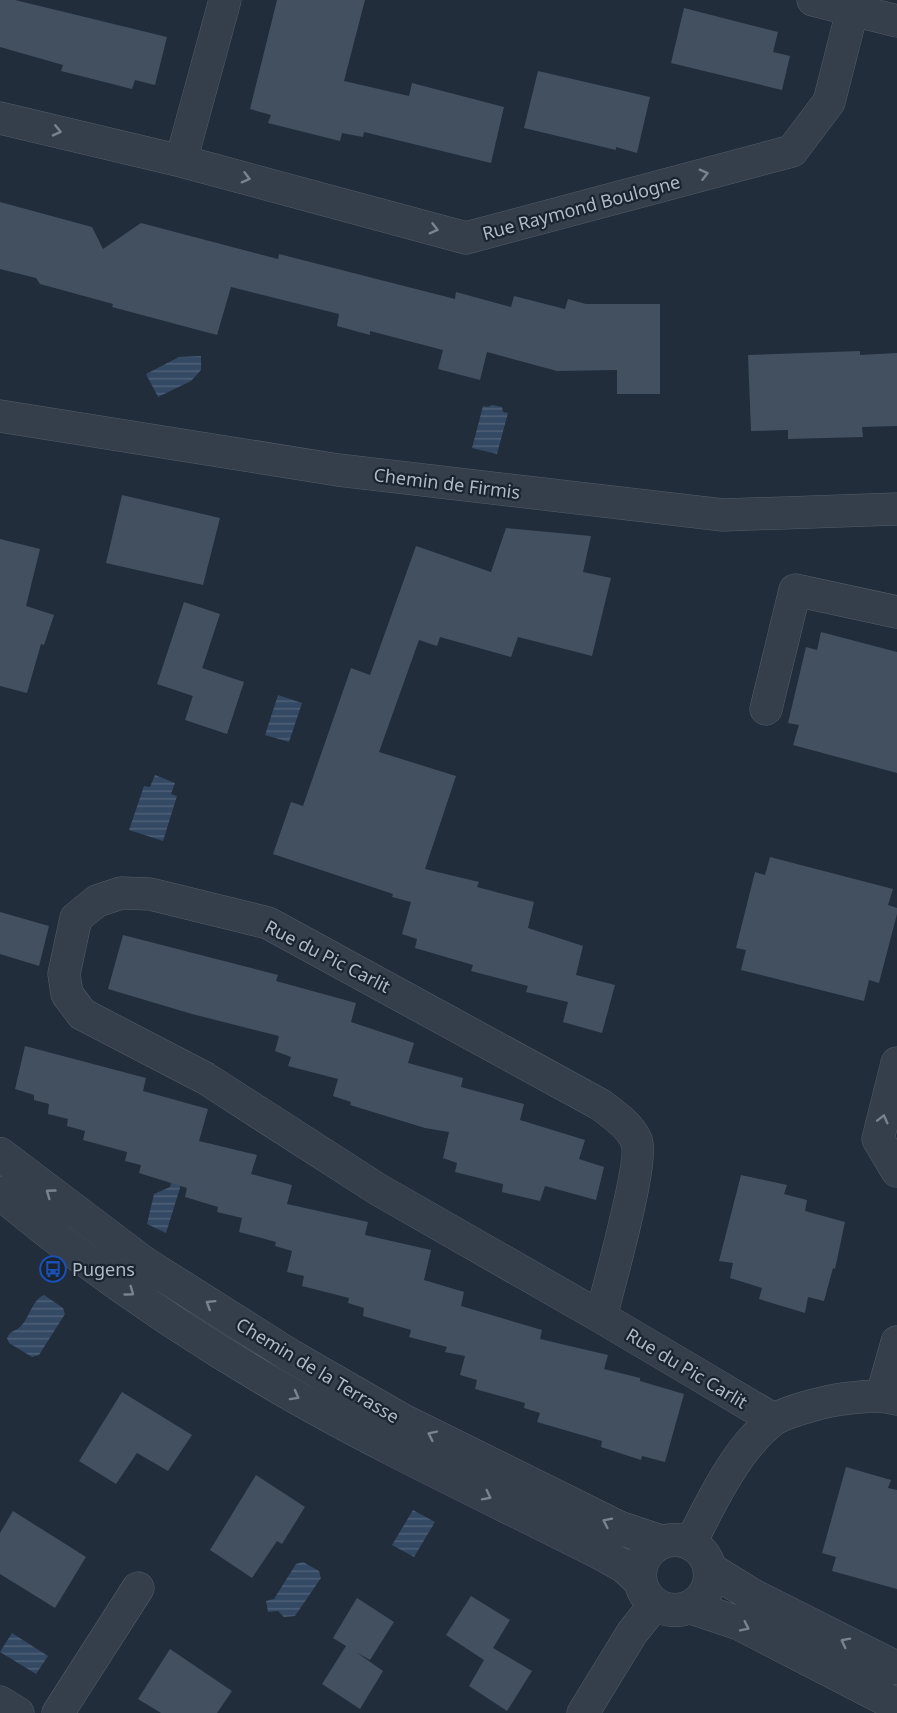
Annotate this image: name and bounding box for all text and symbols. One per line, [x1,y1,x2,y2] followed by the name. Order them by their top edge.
[52,124,62,137] one-way arrow
[479,169,683,245] street label: Rue Raymond Boulogne
[699,169,709,182] one-way arrow
[241,171,251,184] one-way arrow
[428,222,439,234] one-way arrow
[372,462,522,504] street label: Chemin de Firmis
[261,914,395,998] street label: Rue du Pic Carlit
[876,1115,888,1125] one-way arrow
[46,1190,57,1201] one-way arrow
[38,1254,68,1284] bus stop icon: Pugens
[72,1257,135,1281] place label: Pugens
[124,1285,135,1296] one-way arrow
[206,1300,216,1312] one-way arrow
[232,1312,404,1428] street label: Chemin de la Terrasse
[622,1322,753,1414] street label: Rue du Pic Carlit
[289,1389,299,1400] one-way arrow
[428,1431,439,1443] one-way arrow
[480,1488,491,1500] one-way arrow
[603,1517,614,1529] one-way arrow
[739,1620,749,1631] one-way arrow
[840,1637,851,1649] one-way arrow

